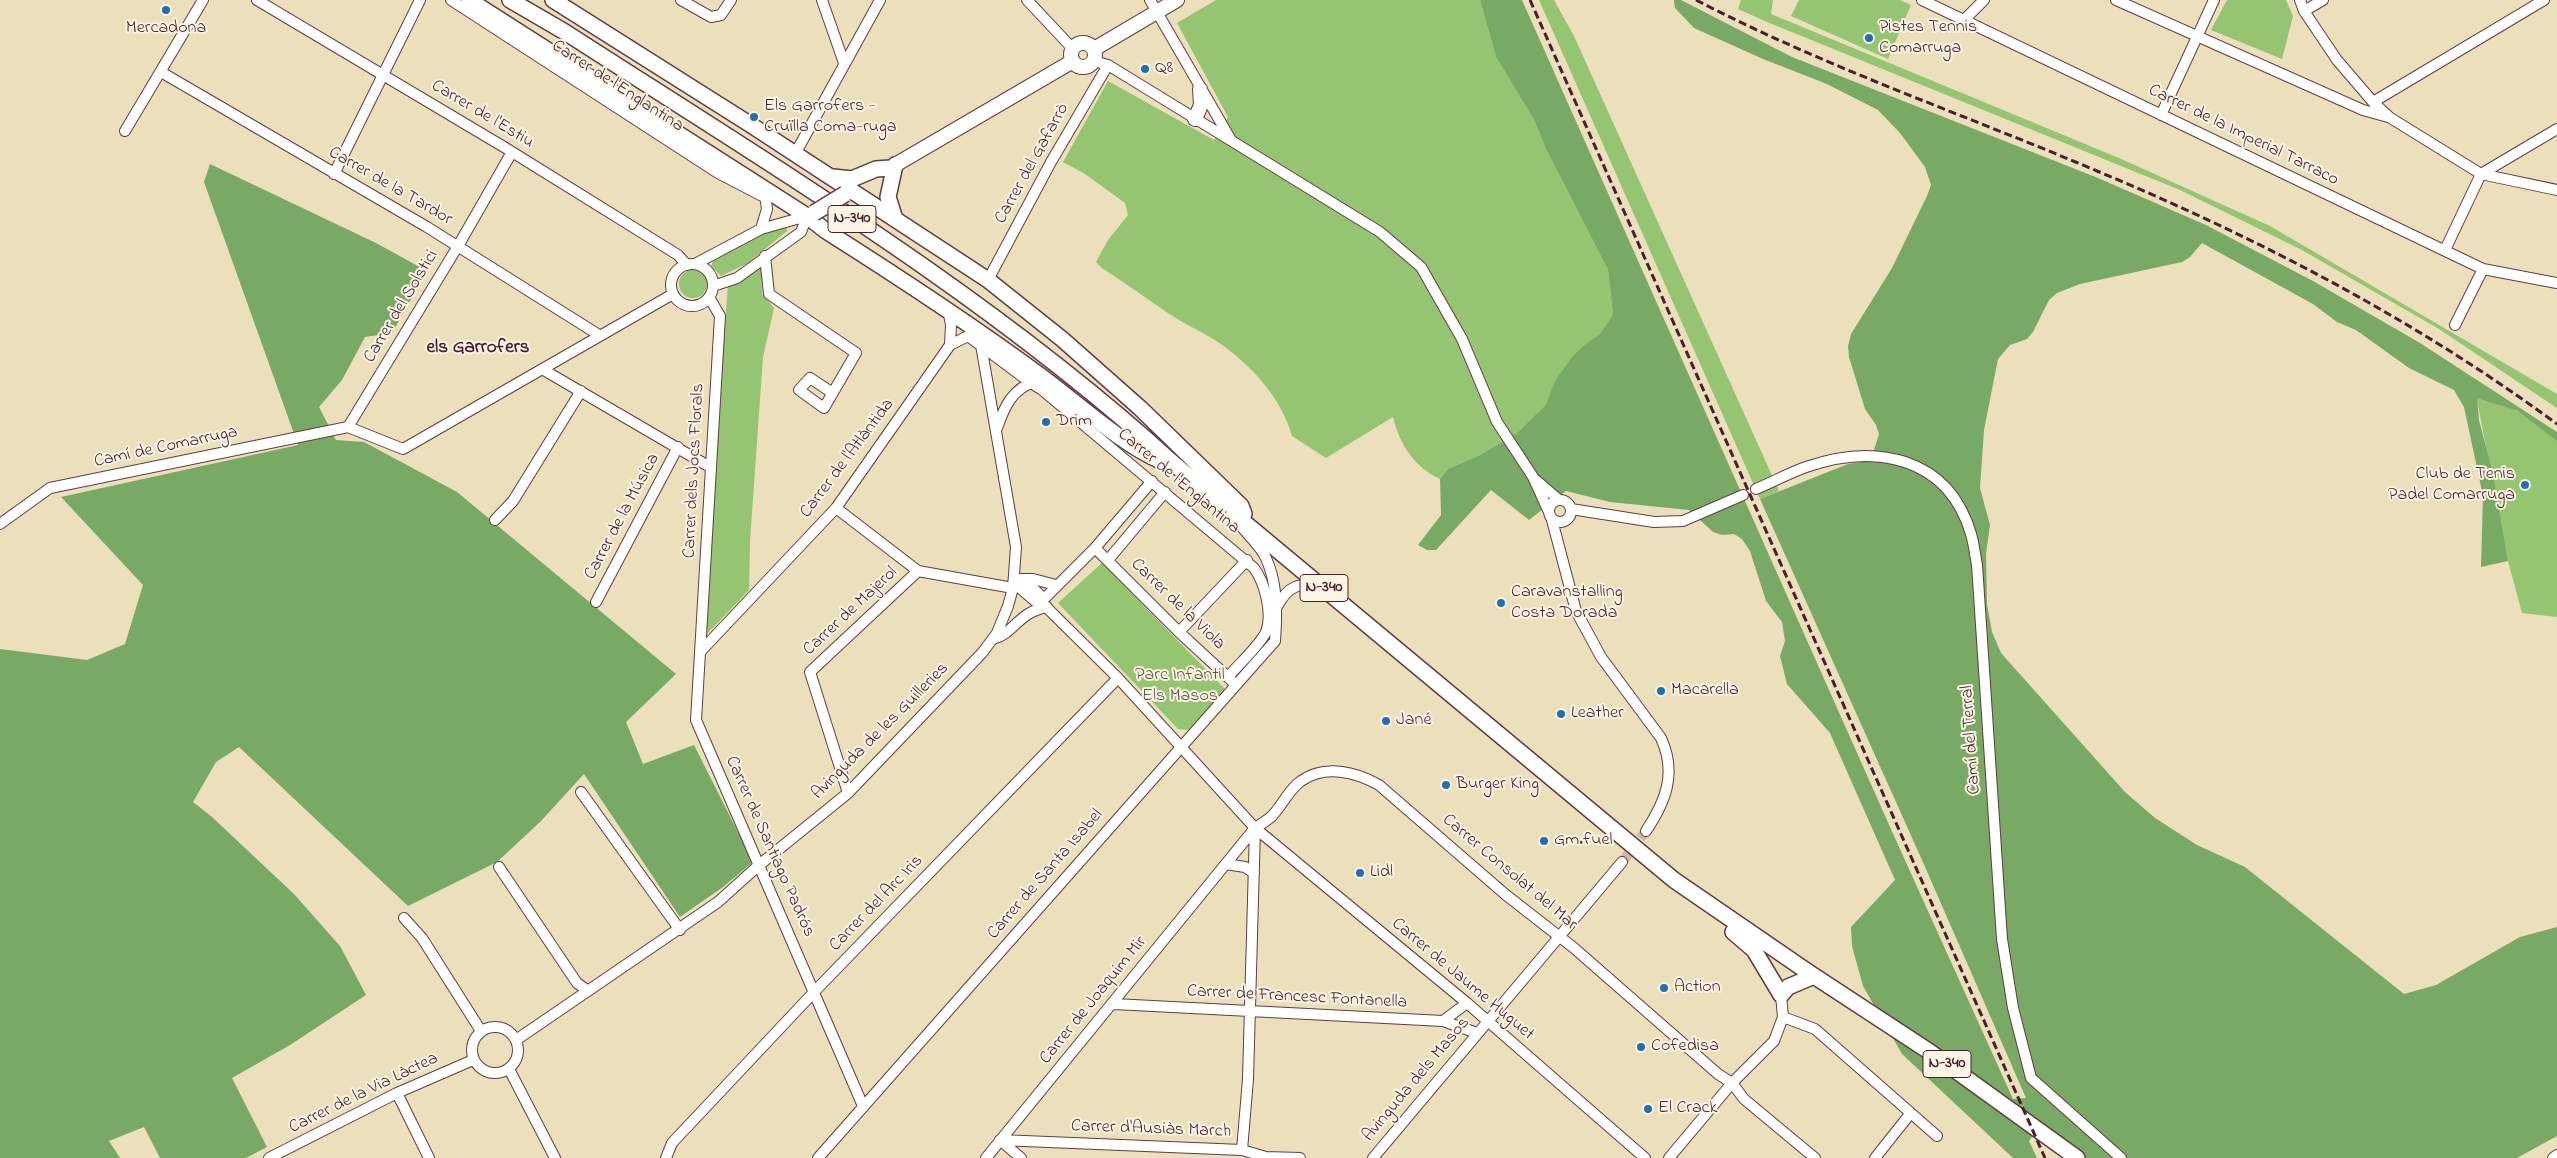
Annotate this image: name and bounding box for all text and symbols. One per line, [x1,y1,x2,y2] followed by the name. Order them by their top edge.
[160,4,172,16] marker: Mercadona
[1879,17,1977,59] place label: Pistes Tennis Comarruga
[126,18,206,40] place label: Mercadona
[1863,32,1875,44] marker: Pistes Tennis Comarruga
[547,36,687,138] street label: Carrer de l'Englantina
[1155,58,1173,80] place label: Q8
[1139,63,1151,75] marker: Q8
[427,76,537,154] street label: Carrer de l'Estiu
[2144,80,2342,192] street label: Carrer de la Imperial Tarraco
[764,96,897,138] place label: Els Garrofers - Cruïlla Coma-ruga
[991,100,1075,228] street label: Carrer del Gafarrò
[748,111,760,123] marker: Els Garrofers - Cruïlla Coma-ruga
[324,143,456,231] street label: Carrer de la Tardor
[828,205,876,232] road number: N-340
[360,247,444,367] street label: Carrer del Solstici
[427,338,529,360] district label: els Garrofers
[680,383,710,559] street label: Carrer dels Jocs Florals
[796,395,900,523] street label: Carrer de l'Atlàntida
[1056,411,1092,433] place label: Drim
[1040,416,1052,428] marker: Drim
[92,422,240,474] street label: Camí de Comarruga
[1112,425,1244,539] street label: Carrer de l'Englantina
[581,450,665,584] street label: Carrer de la Música
[2388,464,2515,506] place label: Club de Tenis Padel Comarruga
[2519,479,2531,491] marker: Club de Tenis Padel Comarruga
[1125,555,1229,655] street label: Carrer de la Viola
[799,563,903,661] street label: Carrer de Majerol
[1300,574,1348,602] road number: N-340
[1511,582,1623,624] place label: Caravanstalling Costa Dorada
[1495,597,1507,609] marker: Caravanstalling Costa Dorada
[808,659,954,805] street label: Avinguda de les Guilleries
[1135,665,1225,708] park label: Parc Infantil Els Masos
[1671,680,1739,702] place label: Macarella
[1655,685,1667,697] marker: Macarella
[1957,685,1987,795] street label: Camí del Terral
[1571,703,1624,725] place label: Leather
[1555,708,1567,720] marker: Leather
[1396,710,1431,732] place label: Jané
[1380,715,1392,727] marker: Jané
[719,753,819,941] street label: Carrer de Santiago Padrós
[1456,774,1539,796] place label: Burger King
[1440,779,1452,791] marker: Burger King
[983,805,1109,945] street label: Carrer de Santa Isabel
[1437,810,1581,936] street label: Carrer Consolat del Mar
[1554,830,1613,852] place label: Gm.fuel
[1538,835,1550,847] marker: Gm.fuel
[825,851,929,957] street label: Carrer del Arc Iris
[1370,862,1393,884] place label: Lidl
[1354,867,1366,879] marker: Lidl
[1386,914,1538,1046] street label: Carrer de Jaume Huguet
[1036,933,1152,1069] street label: Carrer de Joaquim Mir
[1674,977,1721,999] place label: Action
[1186,981,1408,1015] street label: Carrer de Francesc Fontanella
[1658,982,1670,994] marker: Action
[1359,1013,1475,1147] street label: Avinguda dels Masos
[1651,1036,1719,1058] place label: Cofedisa
[1635,1041,1647,1053] marker: Cofedisa
[286,1049,442,1139] street label: Carrer de la Via Làctea
[1923,1050,1971,1078] road number: N-340
[1658,1098,1717,1120] place label: El Crack
[1642,1103,1654,1115] marker: El Crack
[1071,1116,1231,1144] street label: Carrer d'Ausiàs March

